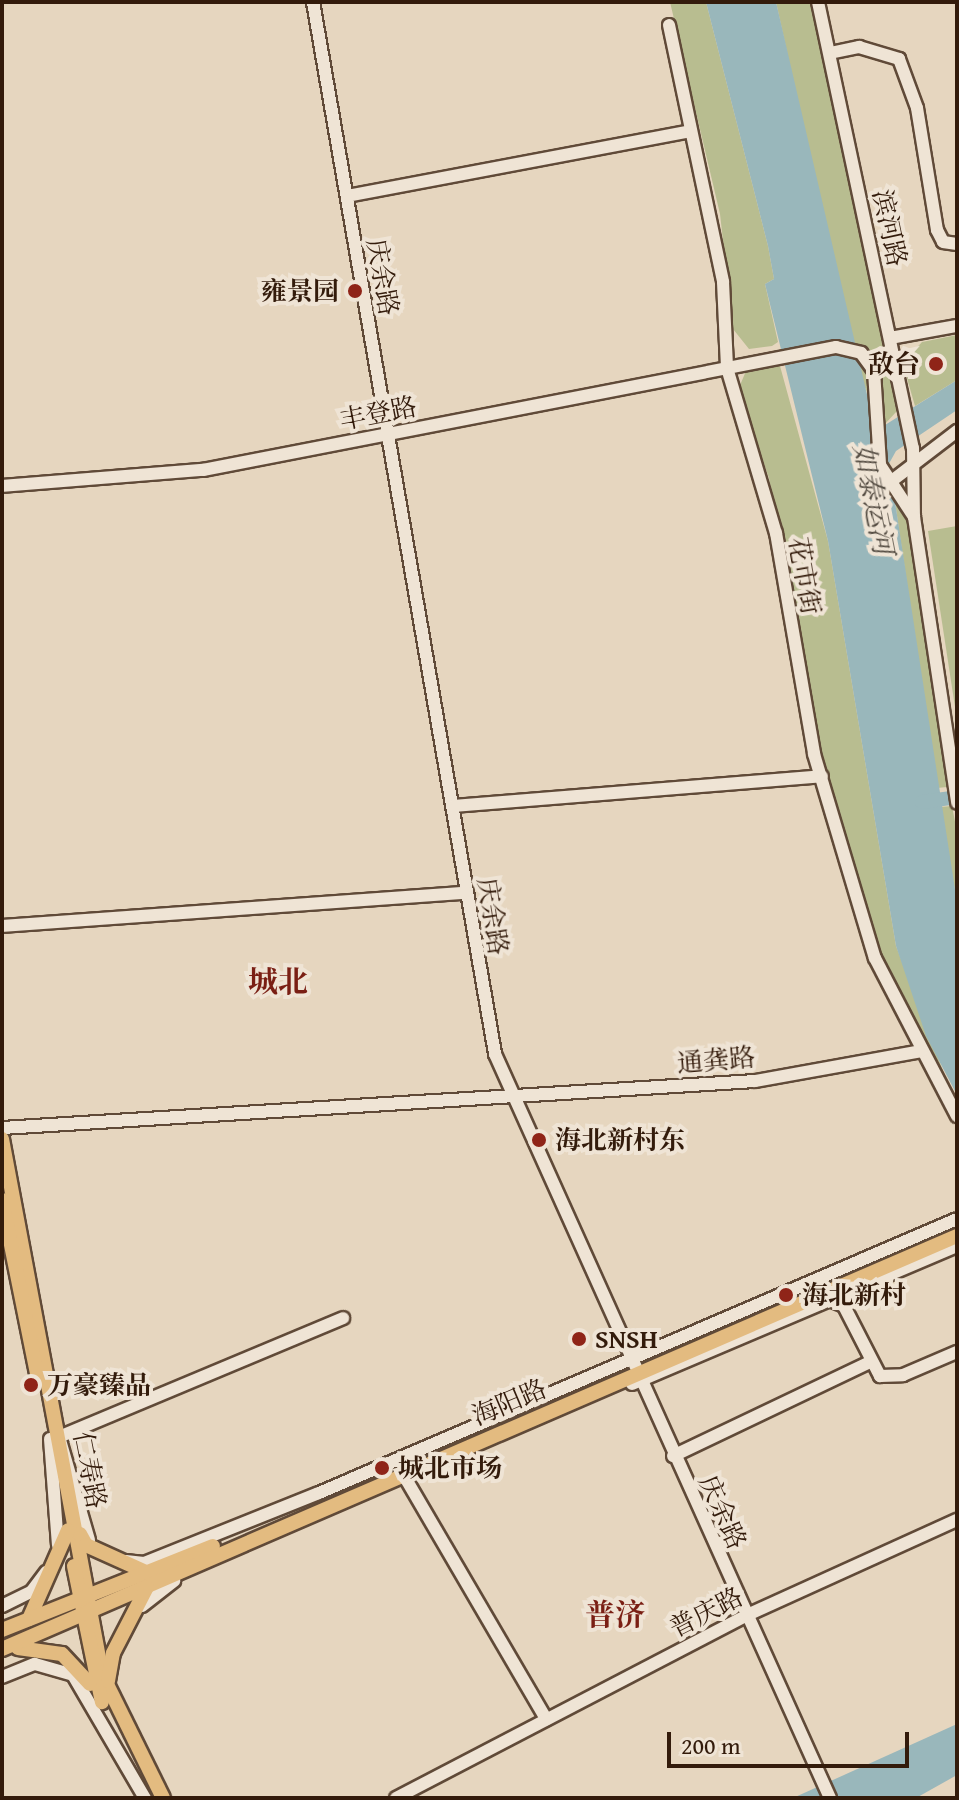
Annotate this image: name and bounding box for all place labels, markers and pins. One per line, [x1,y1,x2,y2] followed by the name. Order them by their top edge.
[261,275,339,307] place label: 雍景园
[346,282,364,300] marker: 雍景园
[868,348,920,380] place label: 敌台
[927,355,945,373] marker: 敌台
[555,1124,685,1156] place label: 海北新村东
[530,1131,548,1149] marker: 海北新村东
[802,1279,906,1311] place label: 海北新村
[777,1286,795,1304] marker: 海北新村
[595,1323,658,1355] place label: SNSH
[570,1330,588,1348] marker: SNSH
[47,1369,151,1401] place label: 万豪臻品
[22,1376,40,1394] marker: 万豪臻品
[398,1452,502,1484] place label: 城北市场
[373,1459,391,1477] marker: 城北市场

